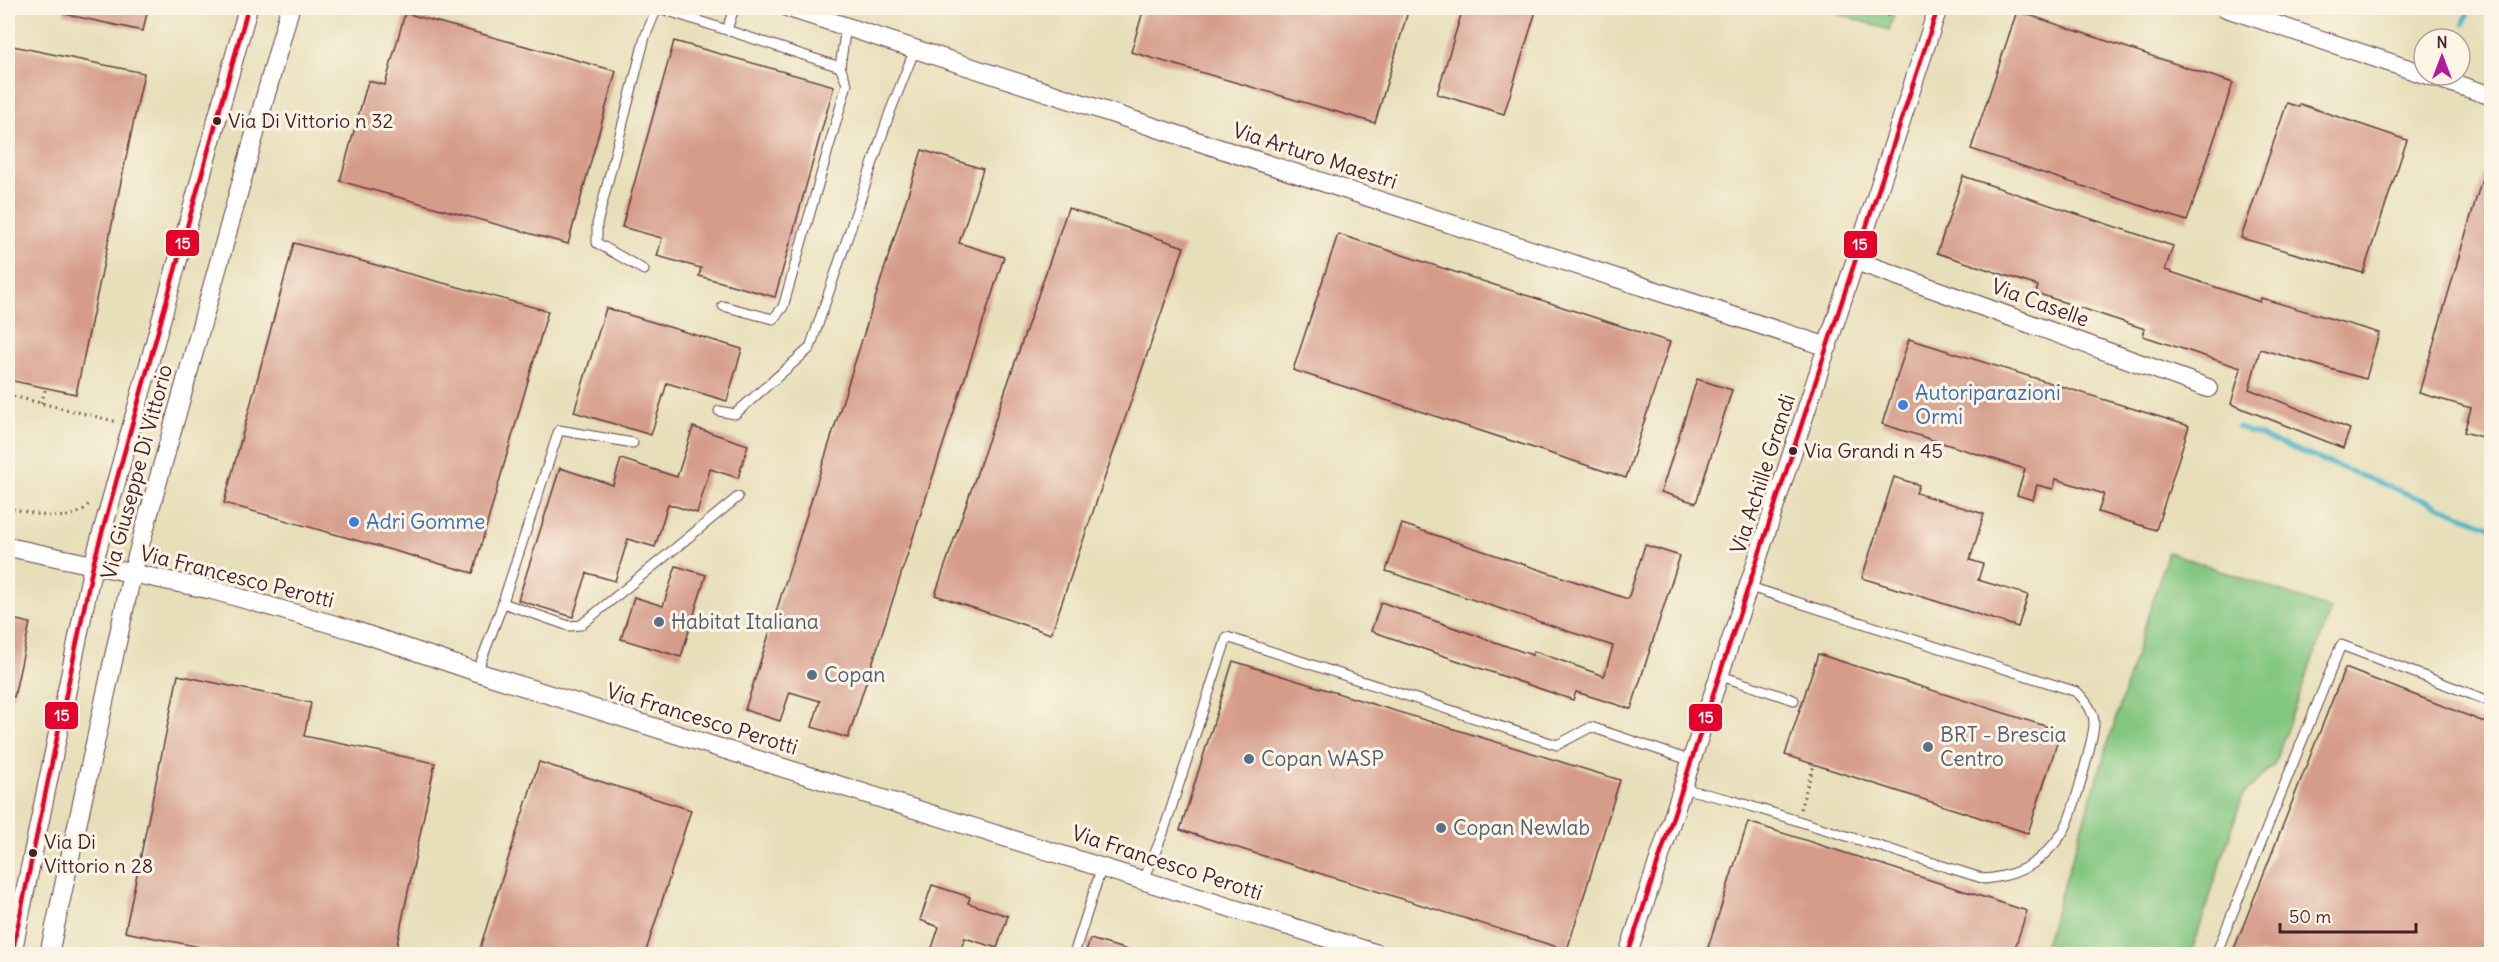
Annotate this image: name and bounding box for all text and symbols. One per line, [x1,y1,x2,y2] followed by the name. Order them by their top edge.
[2412,27,2472,87] north arrow
[2436,32,2448,52] text: N
[228,108,394,133] place label: Via Di Vittorio n 32
[211,115,223,127] marker: Via Di Vittorio n 32
[1229,116,1401,195] street label: Via Arturo Maestri
[165,229,200,257] line badge: 15
[1843,230,1878,259] line badge: 15
[175,233,191,253] text: 15
[1852,234,1868,254] text: 15
[1988,272,2093,333] street label: Via Caselle
[95,361,178,582] street label: Via Giuseppe Di Vittorio
[1915,379,2061,430] place label: Autoriparazioni Ormi
[1724,391,1801,557] street label: Via Achille Grandi
[1896,398,1910,412] marker: Autoriparazioni Ormi
[1804,438,1943,463] place label: Via Grandi n 45
[1787,445,1799,457] marker: Via Grandi n 45
[366,508,485,535] place label: Adri Gomme
[347,515,361,529] marker: Adri Gomme
[137,539,337,614] street label: Via Francesco Perotti
[671,608,819,635] place label: Habitat Italiana
[652,615,666,629] marker: Habitat Italiana
[824,661,886,688] place label: Copan
[805,668,819,682] marker: Copan
[603,677,801,760] street label: Via Francesco Perotti
[44,701,79,730] line badge: 15
[1688,703,1723,732] line badge: 15
[54,705,70,725] text: 15
[1698,707,1714,727] text: 15
[1940,721,2067,772] place label: BRT - Brescia Centro
[1921,740,1935,754] marker: BRT - Brescia Centro
[1261,745,1384,772] place label: Copan WASP
[1242,752,1256,766] marker: Copan WASP
[1453,814,1590,841] place label: Copan Newlab
[1068,819,1266,906] street label: Via Francesco Perotti
[1434,821,1448,835] marker: Copan Newlab
[44,829,153,878] place label: Via Di Vittorio n 28
[27,847,39,859] marker: Via Di Vittorio n 28
[2280,896,2416,934] scale bar
[2289,905,2331,928] text: 50 m

